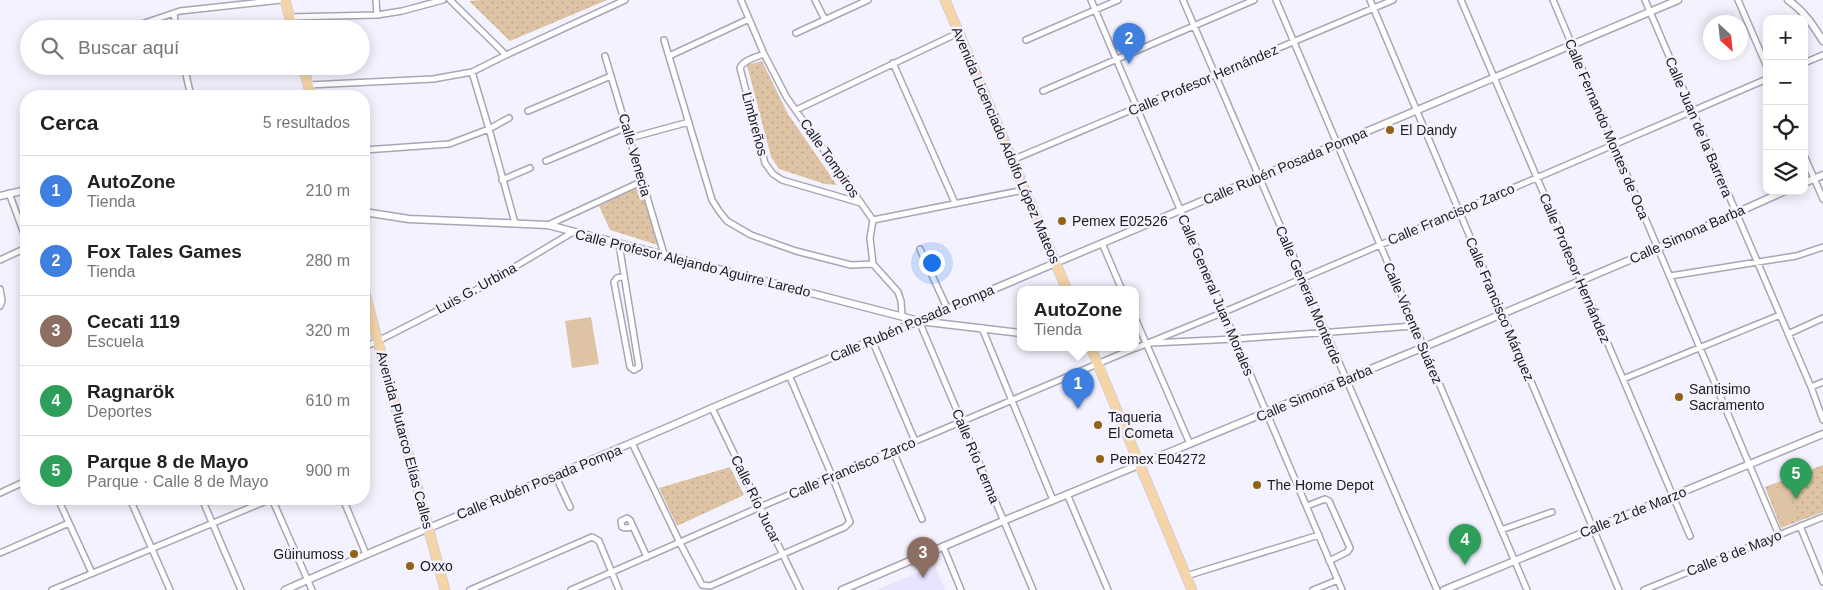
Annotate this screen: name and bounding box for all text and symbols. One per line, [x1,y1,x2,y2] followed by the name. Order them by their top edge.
[1703,15,1748,60] north arrow
[1763,15,1808,195] map controls
[1763,15,1808,60] button: +
[20,20,370,75] search box
[1113,23,1145,64] pin: 2
[949,24,1063,266] street label: Avenida Licenciado Adolfo López Mateos
[38,34,66,62] icon: search
[1562,36,1652,222] street label: Calle Fernando Montes de Oca
[78,37,179,58] text: Buscar aquí
[1126,41,1280,119] street label: Calle Profesor Hernández
[1662,54,1736,200] street label: Calle Juan de la Barrera
[1763,60,1808,105] button: −
[739,90,771,158] street label: Limbreños
[1763,105,1808,150] button: locate
[40,111,98,134] text: Cerca
[616,112,655,199] street label: Calle Venecia
[263,114,350,131] text: 5 resultados
[797,116,863,200] street label: Calle Tompiros
[1400,122,1457,138] place label: El Dandy
[1201,124,1370,208] street label: Calle Rubén Posada Pompa
[1384,124,1396,136] marker: El Dandy
[1763,150,1808,195] button: layers
[87,171,176,192] text: AutoZone
[1385,180,1517,248] street label: Calle Francisco Zarco
[52,182,60,199] text: 1
[306,182,350,199] text: 210 m
[1536,191,1614,345] street label: Calle Profesor Hernández
[87,193,135,210] text: Tienda
[1627,201,1747,267] street label: Calle Simona Barba
[1175,212,1257,378] street label: Calle General Juan Morales
[1072,213,1168,229] place label: Pemex E02526
[1056,215,1068,227] marker: Pemex E02526
[1273,223,1345,367] street label: Calle General Monterde
[574,226,813,300] street label: Calle Profesor Alejando Aguirre Laredo
[1462,235,1538,383] street label: Calle Francisco Márquez
[87,241,242,262] text: Fox Tales Games
[919,250,945,276] your location
[52,252,60,269] text: 2
[306,252,350,269] text: 280 m
[433,259,519,317] street label: Luis G. Urbina
[1380,260,1446,386] street label: Calle Vicente Suárez
[87,263,135,280] text: Tienda
[828,281,997,365] street label: Calle Rubén Posada Pompa
[1017,286,1139,351] popup
[1034,299,1122,320] text: AutoZone
[87,311,180,332] text: Cecati 119
[1034,321,1082,338] text: Tienda
[52,322,60,339] text: 3
[306,322,350,339] text: 320 m
[87,333,144,350] text: Escuela
[374,349,436,531] street label: Avenida Plutarco Elías Calles
[1254,361,1375,425] street label: Calle Simona Barba
[1062,368,1094,409] pin: 1
[87,381,175,402] text: Ragnarök
[1689,381,1765,413] place label: Santisimo Sacramento
[1673,391,1685,403] marker: Santisimo Sacramento
[52,392,60,409] text: 4
[306,392,350,409] text: 610 m
[87,403,152,420] text: Deportes
[949,406,1003,506] street label: Calle Río Lerma
[1108,409,1174,441] place label: Taqueria El Cometa
[1092,419,1104,431] marker: Taqueria El Cometa
[786,434,918,502] street label: Calle Francisco Zarco
[454,441,624,523] street label: Calle Rubén Posada Pompa
[87,451,249,472] text: Parque 8 de Mayo
[1110,451,1206,467] place label: Pemex E04272
[728,452,784,546] street label: Calle Río Jucar
[1094,453,1106,465] marker: Pemex E04272
[1780,458,1812,499] pin: 5
[52,462,60,479] text: 5
[306,462,350,479] text: 900 m
[87,473,268,490] text: Parque · Calle 8 de Mayo
[1267,477,1374,493] place label: The Home Depot
[1251,479,1263,491] marker: The Home Depot
[1577,483,1689,541] street label: Calle 21 de Marzo
[1449,524,1481,565] pin: 4
[1684,527,1784,579] street label: Calle 8 de Mayo
[907,537,939,578] pin: 3
[273,546,344,562] place label: Güinumoss
[348,548,360,560] marker: Güinumoss
[420,558,453,574] place label: Oxxo
[404,560,416,572] marker: Oxxo

